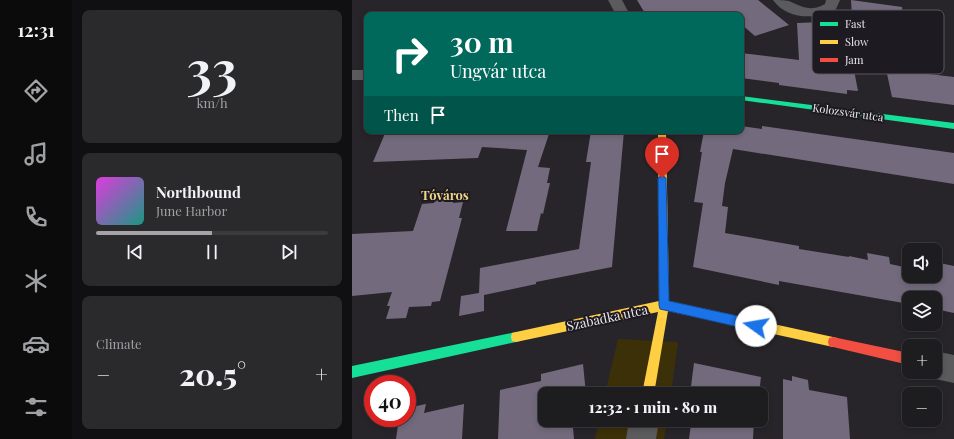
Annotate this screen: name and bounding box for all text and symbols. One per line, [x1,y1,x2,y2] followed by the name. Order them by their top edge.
[812,10,944,74] legend
[845,16,865,31] text: Fast
[17,18,55,42] text: 12:31
[450,23,514,60] text: 30 m
[384,28,436,80] icon: right
[187,33,237,102] text: 33
[845,34,869,49] text: Slow
[844,52,864,67] text: Jam
[450,59,546,83] text: Ungvár utca
[22,77,50,105] icon: directions
[196,94,228,111] text: km/h
[811,100,885,124] street label: Kolozsvár utca
[427,104,449,126] icon: arrive
[384,105,419,125] text: Then
[645,137,679,178] pin
[22,140,50,168] icon: music
[651,143,673,165] icon: arrive
[156,182,241,202] text: Northbound
[421,186,469,203] district label: Tóváros
[156,202,227,219] text: June Harbor
[22,203,50,231] icon: phone
[124,241,146,263] icon: previous
[201,241,223,263] icon: pause
[278,241,300,263] icon: next
[902,243,942,427] map controls
[902,243,942,283] button: sound
[22,267,50,295] icon: climate
[902,291,942,331] button: layers
[565,300,650,334] street label: Szabadka utca
[735,305,777,347] position arrow
[22,330,50,358] icon: car
[96,335,142,352] text: Climate
[902,339,942,379] button: +
[179,354,246,394] text: 20.5°
[96,359,110,389] text: −
[315,359,328,389] text: +
[364,375,416,427] speed limit sign: 40
[902,387,942,427] button: −
[22,393,50,421] icon: filters
[589,397,717,417] text: 12:32 · 1 min · 80 m

